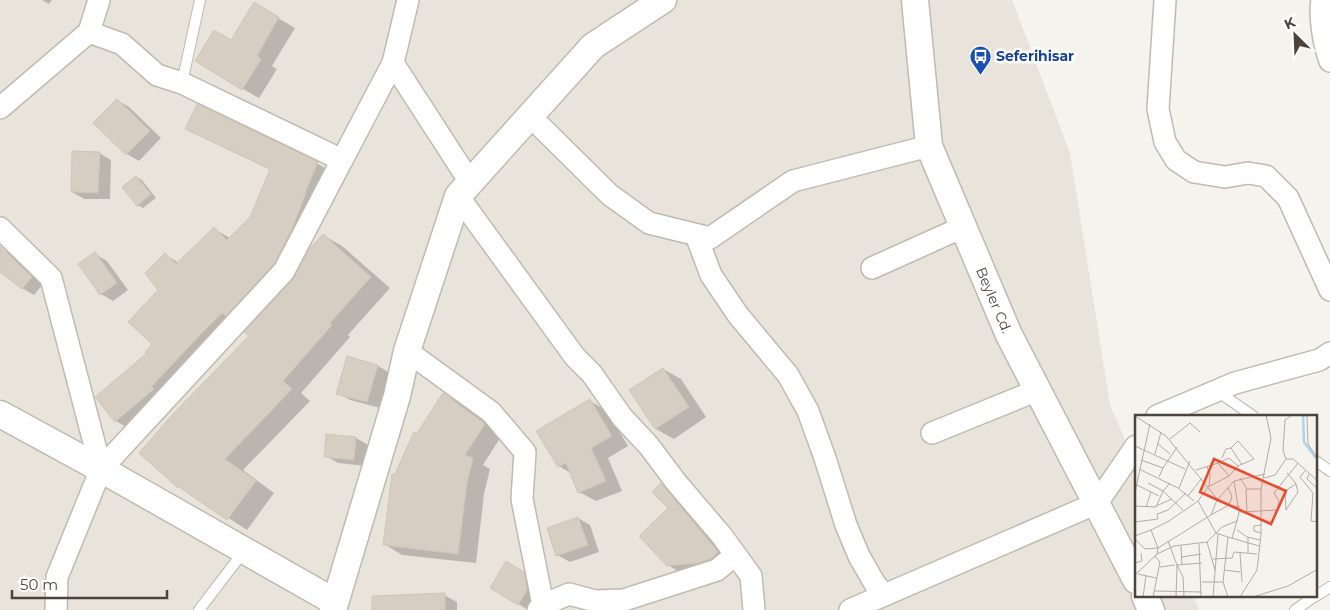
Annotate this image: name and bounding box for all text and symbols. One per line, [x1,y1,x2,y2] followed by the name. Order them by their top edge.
[1270,10,1320,60] north arrow
[1281,13,1299,33] text: K
[968,44,992,75] bus stop icon: Seferihisar
[996,47,1074,65] place label: Seferihisar
[972,264,1016,336] street label: Beyler Cd.
[1135,415,1318,598] inset map
[12,568,168,600] scale bar
[20,575,58,594] text: 50 m

